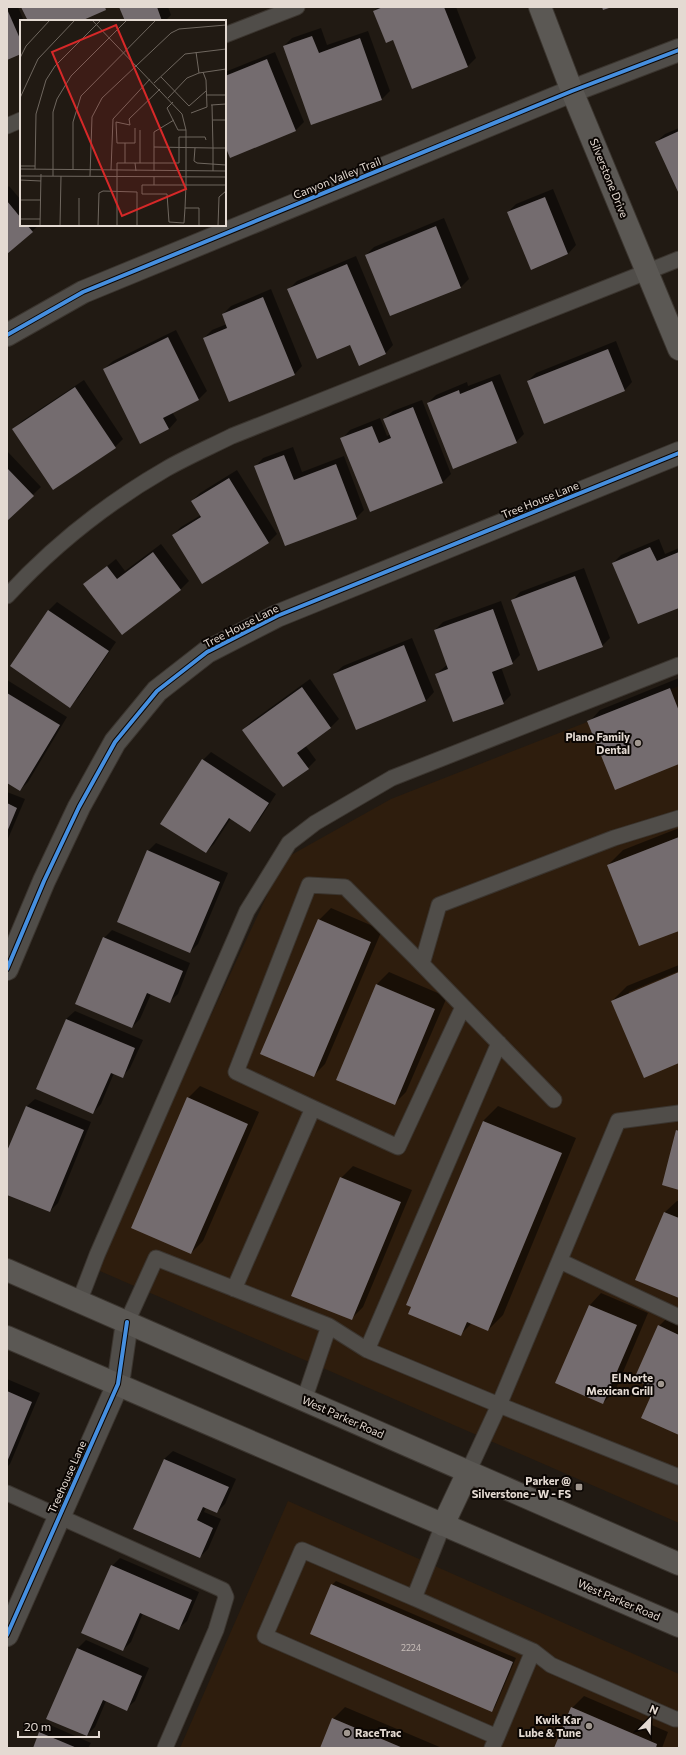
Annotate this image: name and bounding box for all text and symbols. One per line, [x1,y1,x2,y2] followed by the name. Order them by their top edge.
[20,20,226,226] inset map
[588,136,631,220] street label: Silverstone Drive
[291,154,383,201] street label: Canyon Valley Trail
[499,478,580,521] street label: Tree House Lane
[201,601,280,650] street label: Tree House Lane
[565,730,630,756] place label: Plano Family Dental
[633,738,643,748] marker: Plano Family Dental
[586,1371,653,1397] place label: El Norte Mexican Grill
[656,1379,666,1389] marker: El Norte Mexican Grill
[300,1393,386,1441] street label: West Parker Road
[45,1438,88,1515] street label: Treehouse Lane
[472,1474,571,1500] place label: Parker @ Silverstone - W - FS
[574,1482,584,1492] marker: Parker @ Silverstone - W - FS
[576,1576,663,1623] street label: West Parker Road
[401,1642,422,1653] house number: 2224
[630,1699,670,1739] north arrow
[648,1702,660,1717] text: N
[18,1713,99,1739] scale bar
[519,1713,581,1739] place label: Kwik Kar Lube & Tune
[24,1719,51,1733] text: 20 m
[584,1721,594,1731] marker: Kwik Kar Lube & Tune
[355,1726,401,1739] place label: RaceTrac
[342,1728,352,1738] marker: RaceTrac

